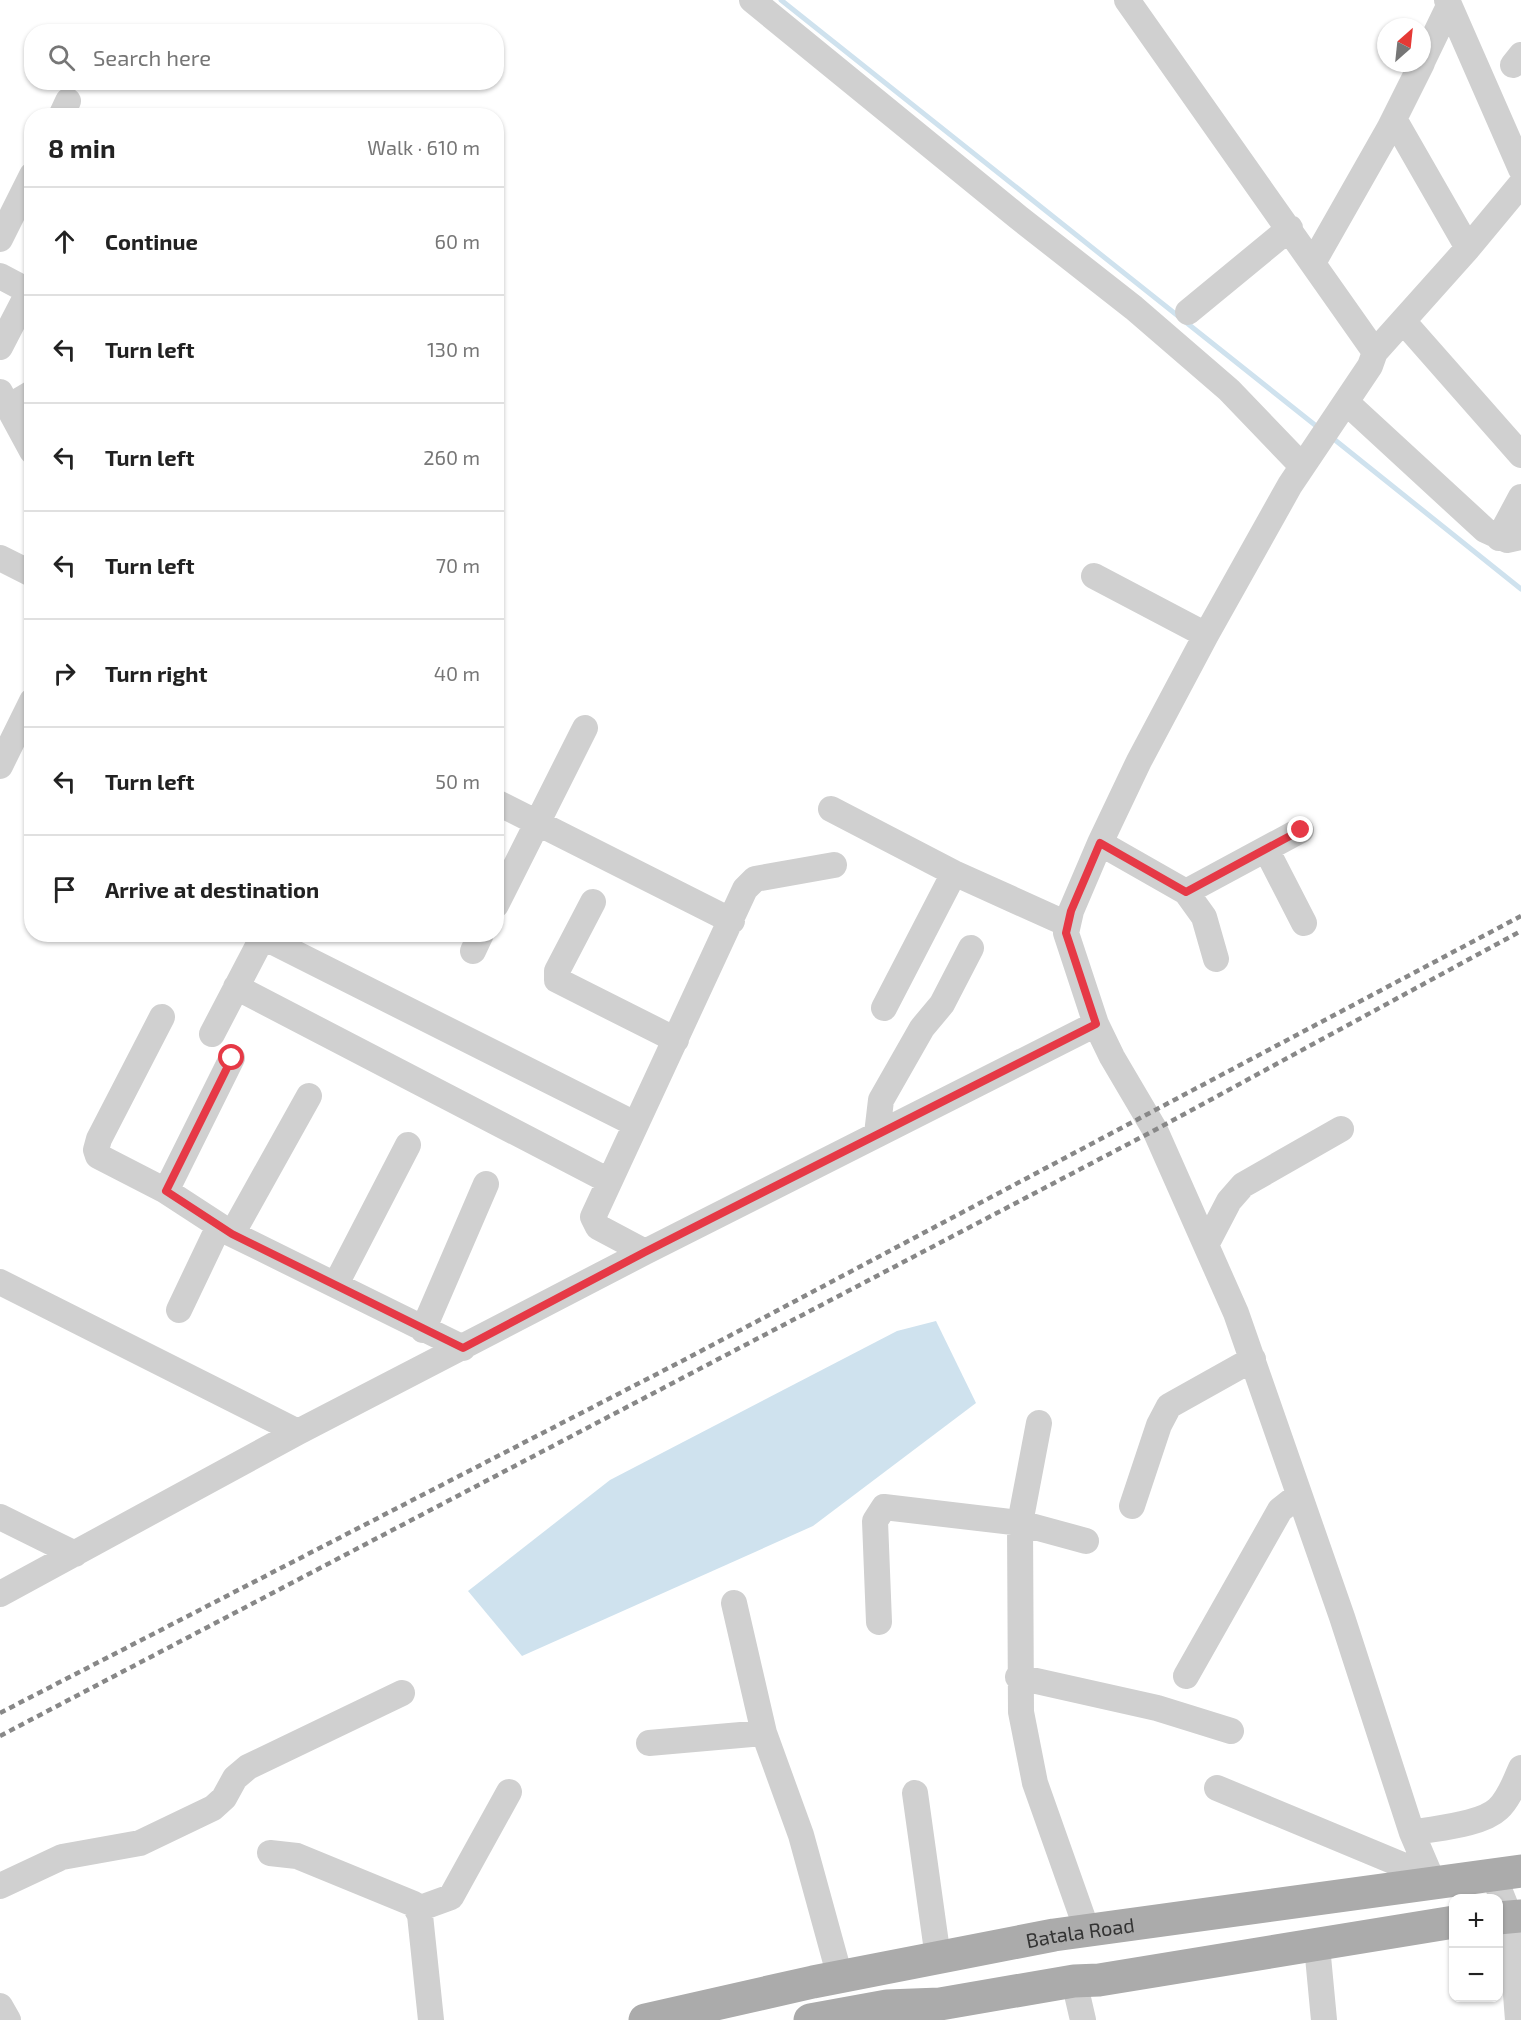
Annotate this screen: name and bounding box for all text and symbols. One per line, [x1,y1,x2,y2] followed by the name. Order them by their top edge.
[1377,18,1431,72] north arrow
[24,24,504,90] search box
[45,41,78,74] icon: search
[93,44,211,70] text: Search here
[48,132,116,163] text: 8 min
[367,135,480,159] text: Walk · 610 m
[48,225,81,258] icon: ahead
[105,228,198,254] text: Continue
[435,229,480,253] text: 60 m
[48,333,81,366] icon: left
[105,336,194,362] text: Turn left
[427,337,480,361] text: 130 m
[48,441,81,474] icon: left
[105,444,194,470] text: Turn left
[423,445,480,469] text: 260 m
[48,549,81,582] icon: left
[105,552,194,578] text: Turn left
[436,553,480,577] text: 70 m
[48,657,81,690] icon: right
[105,660,207,686] text: Turn right
[434,661,480,685] text: 40 m
[48,765,81,798] icon: left
[105,768,194,794] text: Turn left
[435,769,480,793] text: 50 m
[1287,816,1313,842] route end
[48,873,81,906] icon: arrive
[105,876,319,902] text: Arrive at destination
[218,1044,244,1070] route start
[1449,1894,1503,2002] map controls
[1449,1894,1503,1948] button: +
[1024,1912,1136,1952] street label: Batala Road
[1449,1948,1503,2002] button: −

